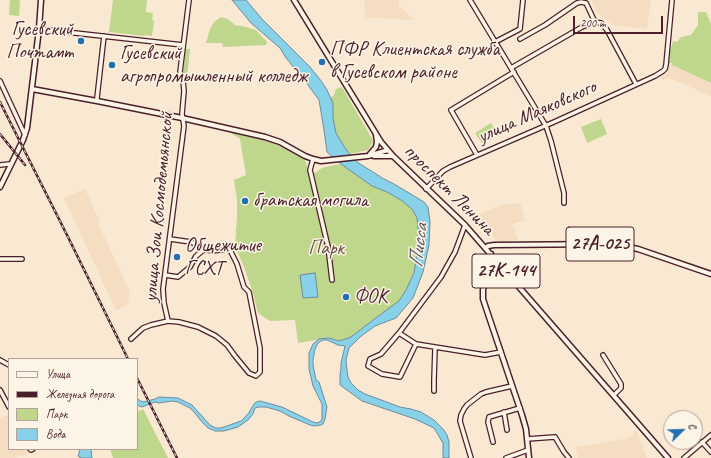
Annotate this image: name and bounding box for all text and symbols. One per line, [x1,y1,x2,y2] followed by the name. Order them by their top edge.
[575,8,665,34] scale bar
[580,15,606,31] text: 200 m
[6,18,73,65] place label: Гусевский Почтамт
[76,36,86,46] marker: Гусевский Почтамт
[330,38,499,85] place label: ПФР Клиентская служба в Гусевском районе
[120,42,307,89] place label: Гусевский агропромышленный колледж
[317,57,327,67] marker: ПФР Клиентская служба в Гусевском районе
[107,60,117,70] marker: Гусевский агропромышленный колледж
[474,75,600,149] street label: улица Маяковского
[139,111,179,303] street label: улица Зои Космодемьянской
[398,139,500,241] street label: проспект Ленина
[253,189,368,213] place label: братская могила
[240,196,250,206] marker: братская могила
[404,223,434,269] water label: Писса
[566,227,634,261] road number: 27А-025
[185,234,261,281] place label: Общежитие ГСХТ
[308,237,344,261] park label: Парк
[172,252,182,262] marker: Общежитие ГСХТ
[472,254,540,288] road number: 27К-144
[354,285,387,309] place label: ФОК
[341,292,351,302] marker: ФОК
[8,358,138,450] legend
[46,366,70,382] text: Улица
[46,386,114,402] text: Железная дорога
[46,406,67,422] text: Парк
[663,410,703,450] north arrow
[686,420,701,431] text: С
[46,426,65,442] text: Вода

